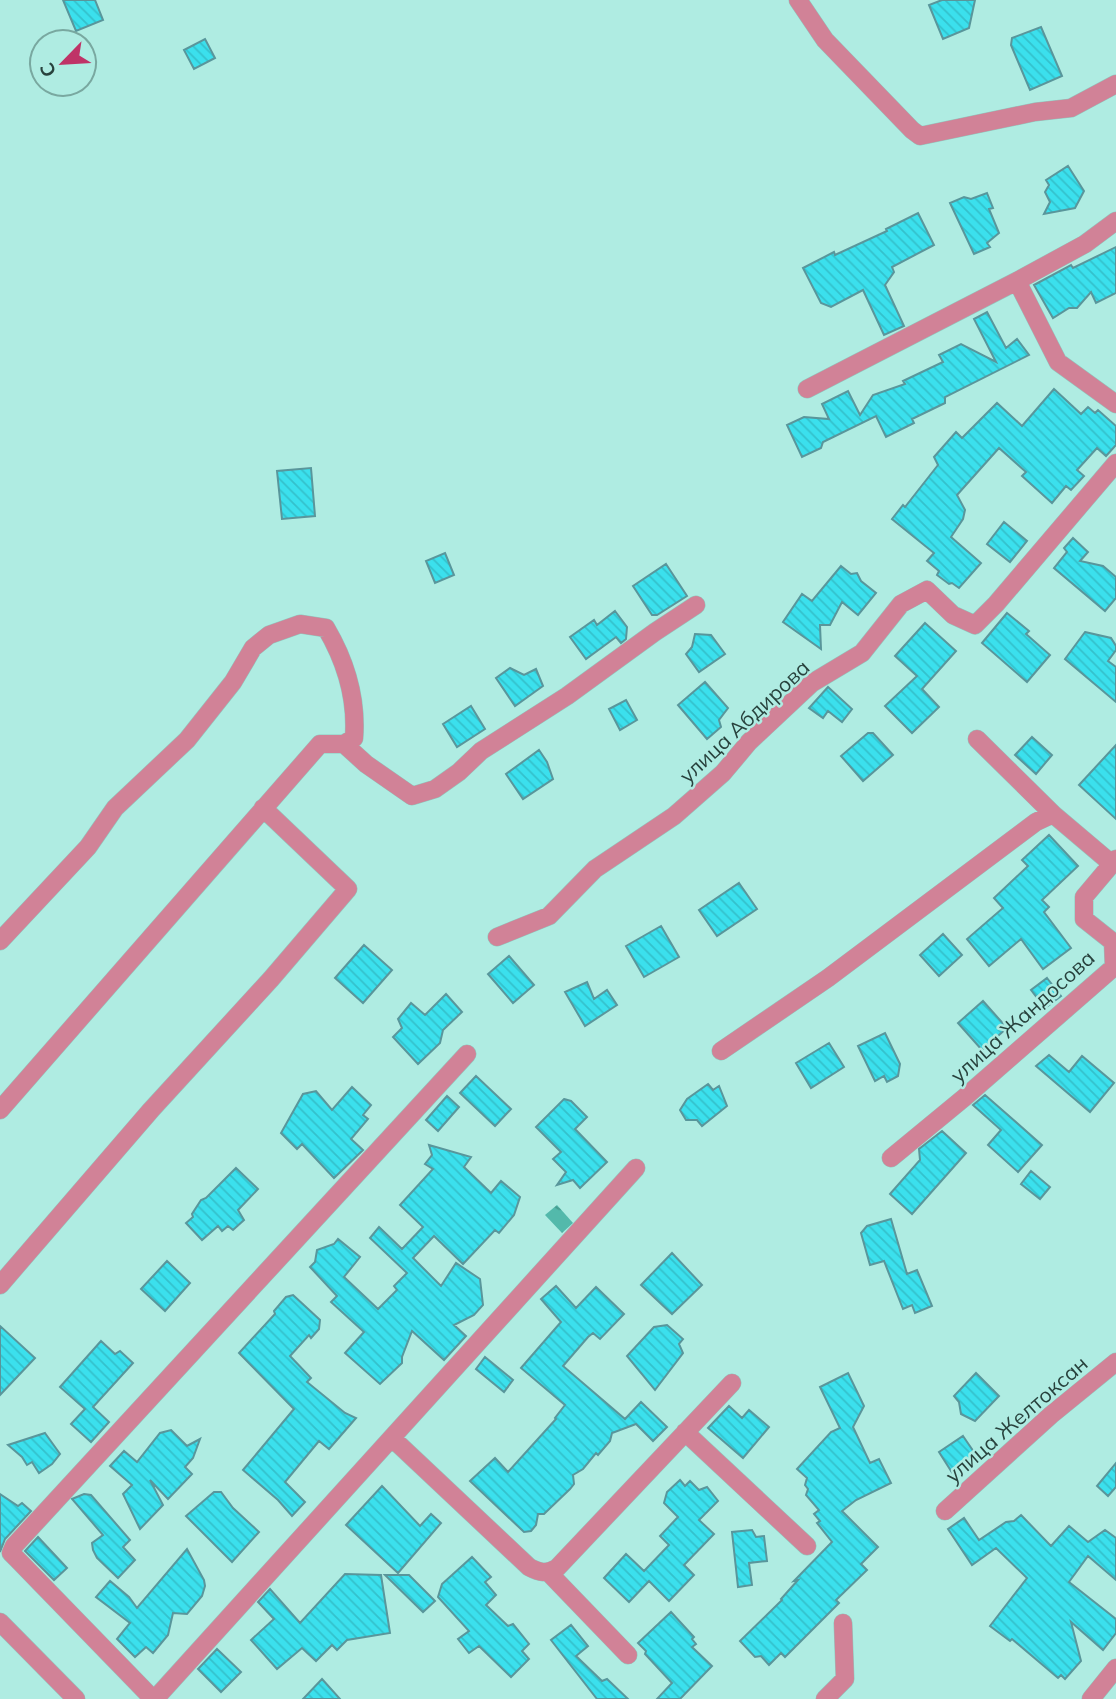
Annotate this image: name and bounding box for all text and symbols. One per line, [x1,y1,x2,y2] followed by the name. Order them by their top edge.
[28,28,98,98] north arrow
[34,59,61,81] text: С
[673,654,815,788] street label: улица Абдирова
[944,944,1100,1088] street label: улица Жандосова
[939,1350,1093,1488] street label: улица Желтоксан

